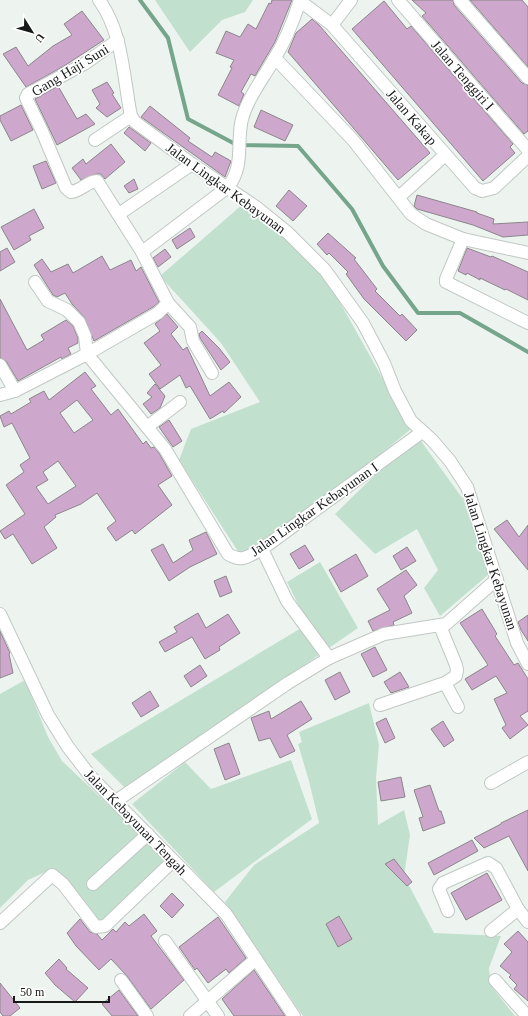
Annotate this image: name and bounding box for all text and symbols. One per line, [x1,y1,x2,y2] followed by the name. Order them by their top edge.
[12,12,52,52] north arrow
[33,31,47,45] text: U
[428,37,497,113] street label: Jalan Tenggiri I
[29,42,112,99] street label: Gang Haji Suni
[383,86,440,148] street label: Jalan Kakap
[163,140,288,237] street label: Jalan Lingkar Kebayunan
[248,459,381,559] street label: Jalan Lingkar Kebayunan I
[461,490,520,632] street label: Jalan Lingkar Kebayunan
[82,767,190,878] street label: Jalan Kebayunan Tengah
[14,978,109,1004] scale bar
[20,985,45,999] text: 50 m

